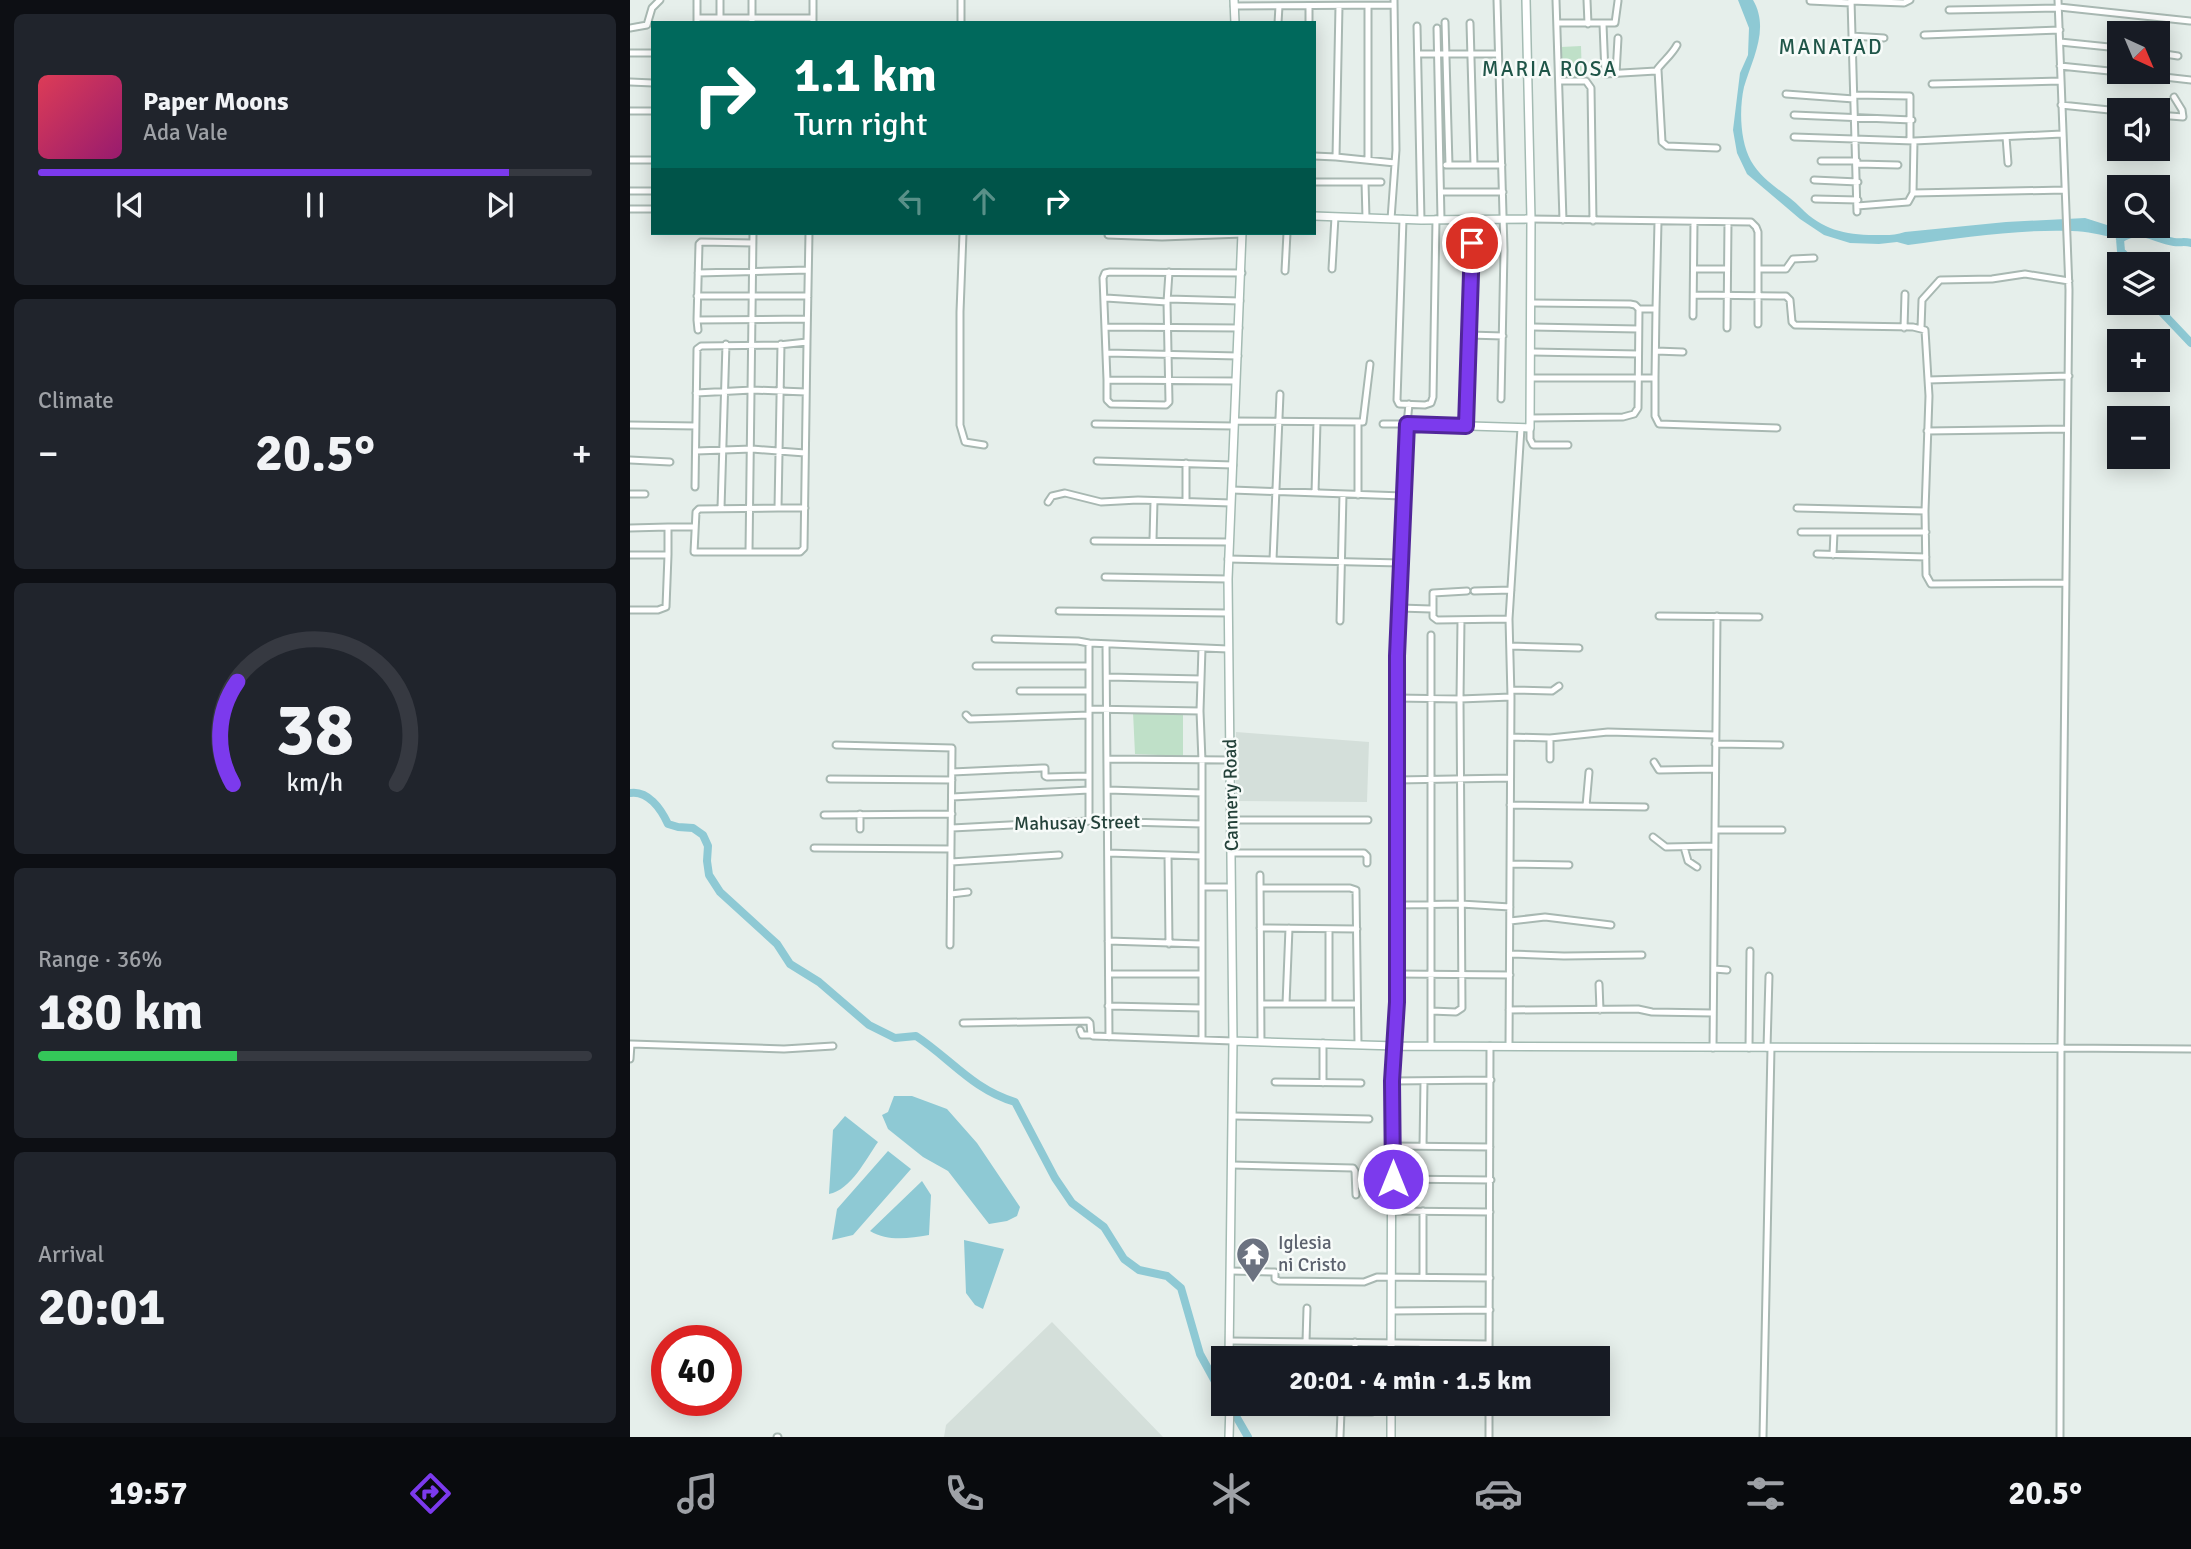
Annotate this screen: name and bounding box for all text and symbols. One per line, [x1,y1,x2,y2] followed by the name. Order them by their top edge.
[2107,21,2170,84] north arrow
[2107,21,2170,469] map controls
[1778,34,1884,60] district label: MANATAD
[794,45,937,105] text: 1.1 km
[679,49,770,140] icon: right
[1482,56,1618,82] district label: MARIA ROSA
[143,86,289,118] text: Paper Moons
[2107,98,2170,161] button: sound
[794,105,927,144] text: Turn right
[143,118,228,147] text: Ada Vale
[2107,175,2170,238] button: search
[892,182,930,220] icon: left
[965,182,1003,220] icon: ahead
[1038,182,1076,220] icon: right
[111,186,149,224] icon: previous
[296,186,334,224] icon: pause
[481,186,519,224] icon: next
[1442,213,1502,273] pin
[1453,224,1491,262] icon: arrive
[2107,252,2170,315] button: layers
[2107,329,2170,392] button: +
[38,386,114,415] text: Climate
[2107,406,2170,469] button: −
[255,421,375,485] text: 20.5°
[38,430,59,477] text: −
[571,430,592,477] text: +
[276,687,354,776] text: 38
[1218,739,1244,851] street label: Cannery Road
[287,767,343,798] text: km/h
[1014,810,1141,836] street label: Mahusay Street
[38,945,162,974] text: Range · 36%
[38,980,203,1044] text: 180 km
[1356,1142,1430,1216] position arrow
[1278,1231,1346,1277] place label: Iglesia ni Cristo
[1234,1235,1272,1284] temple icon: Iglesia ni Cristo
[38,1240,104,1269] text: Arrival
[38,1275,166,1339] text: 20:01
[651,1325,742,1416] speed limit sign: 40
[1289,1365,1532,1397] text: 20:01 · 4 min · 1.5 km
[406,1469,455,1518] icon: directions
[673,1469,722,1518] icon: music
[940,1469,989,1518] icon: phone
[1207,1469,1256,1518] icon: climate
[1474,1469,1523,1518] icon: car
[1741,1469,1790,1518] icon: filters
[109,1474,188,1513] text: 19:57
[2008,1474,2082,1513] text: 20.5°

